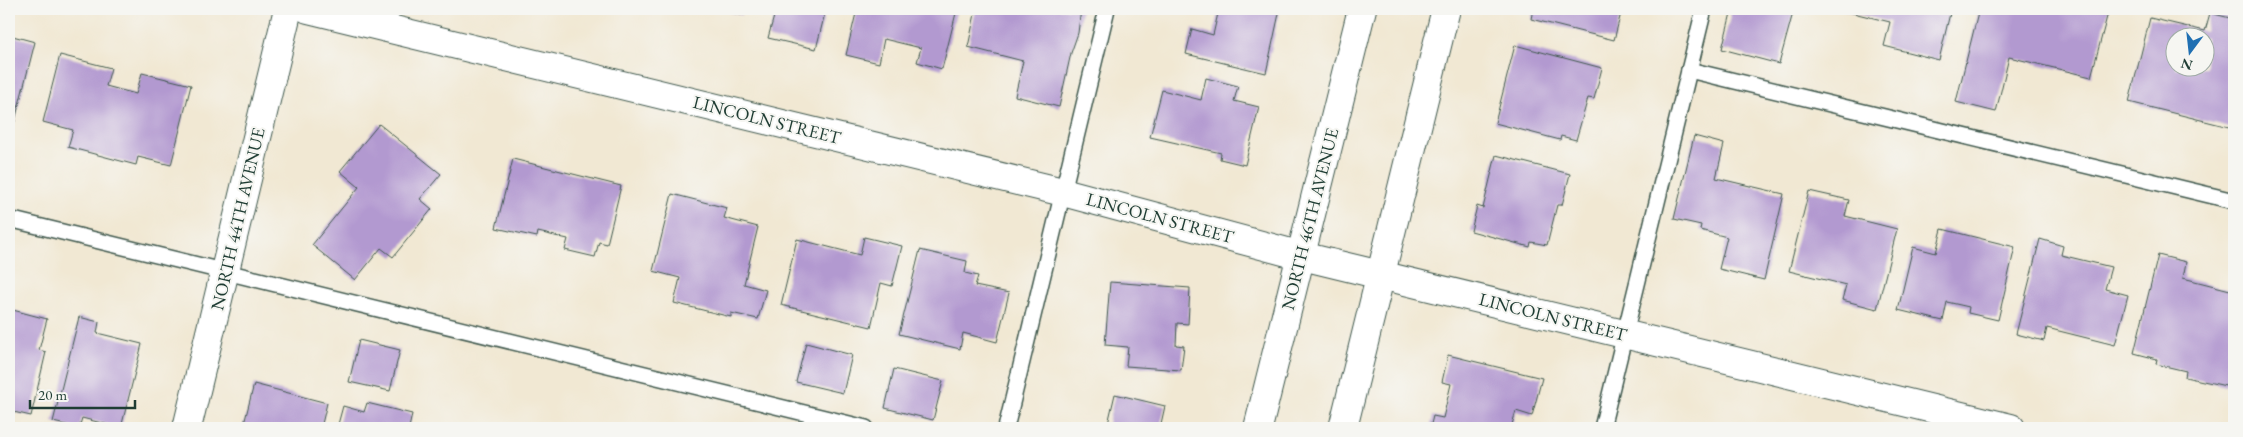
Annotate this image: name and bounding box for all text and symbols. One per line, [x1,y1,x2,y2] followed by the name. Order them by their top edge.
[2166,28,2216,78] north arrow
[2178,54,2194,75] text: N
[691,90,844,149] street label: LINCOLN STREET
[205,125,270,312] street label: NORTH 44TH AVENUE
[1276,126,1343,312] street label: NORTH 46TH AVENUE
[1084,187,1237,248] street label: LINCOLN STREET
[1477,287,1630,346] street label: LINCOLN STREET
[30,377,135,409] scale bar
[38,385,67,404] text: 20 m

